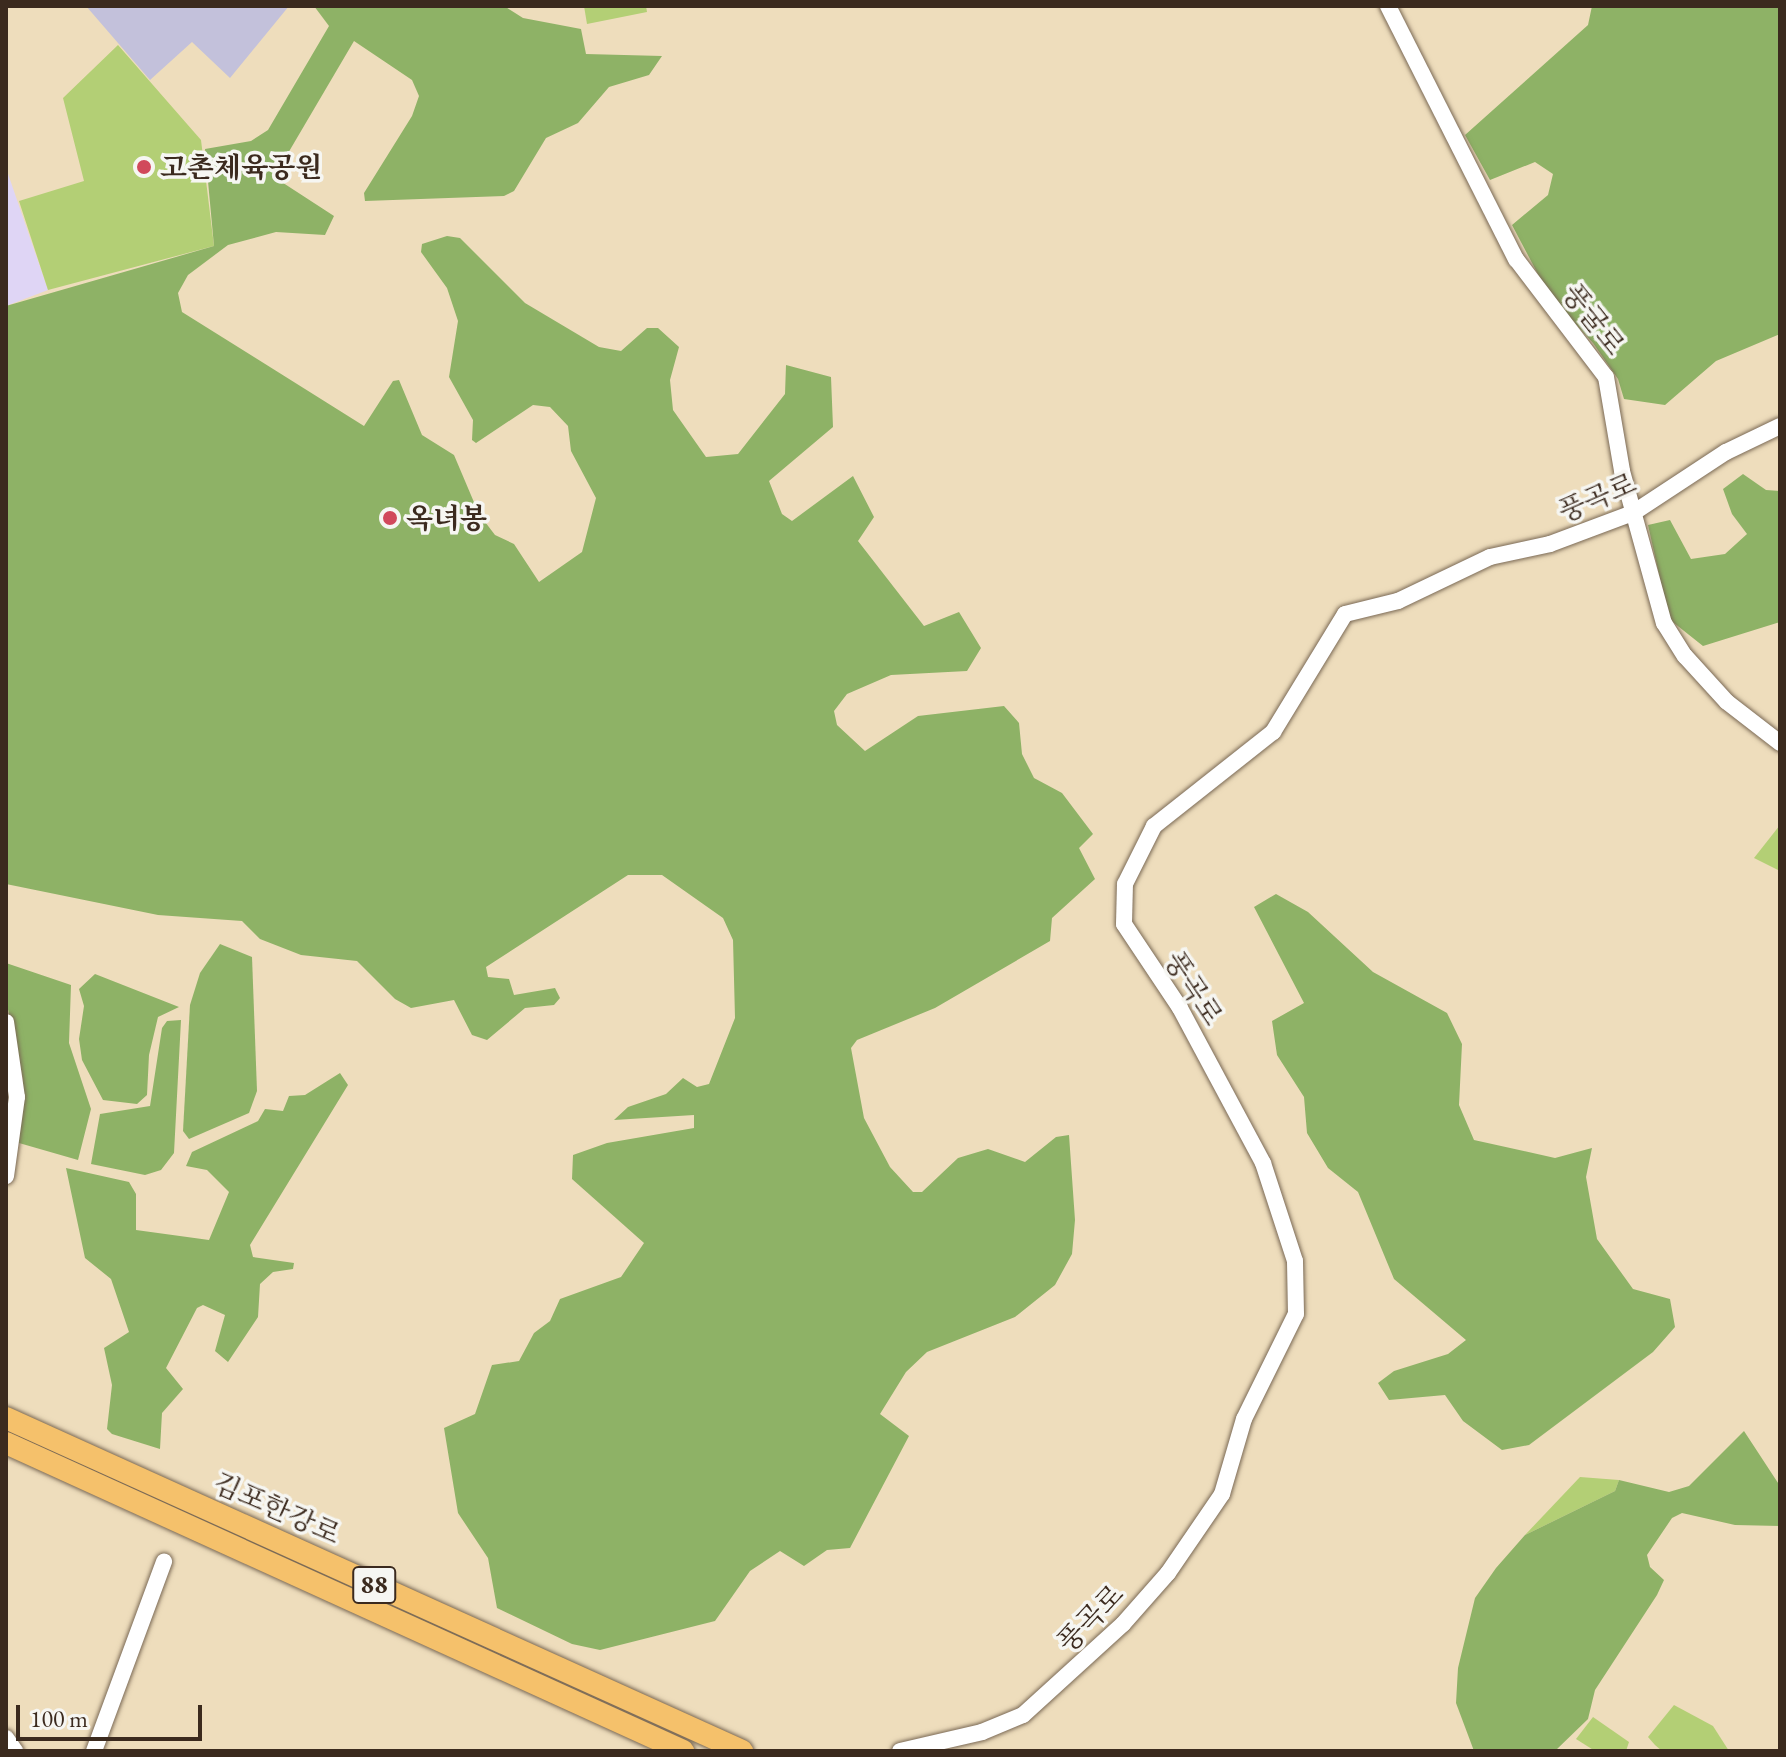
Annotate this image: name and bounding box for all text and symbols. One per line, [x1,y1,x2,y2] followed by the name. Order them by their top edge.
[160,150,322,184] place label: 고촌체육공원
[135,158,153,176] marker: 고촌체육공원
[1556,277,1632,361] street label: 풍굴로
[1553,466,1641,528] street label: 풍곡로
[406,501,487,535] place label: 옥녀봉
[381,509,399,527] marker: 옥녀봉
[1158,945,1230,1031] street label: 풍곡로
[208,1465,346,1551] street label: 김포한강로
[352,1563,396,1607] road number: 88
[1050,1577,1130,1659] street label: 풍곡로
[20,1689,206,1739] scale bar
[30,1703,88,1734] text: 100 m

